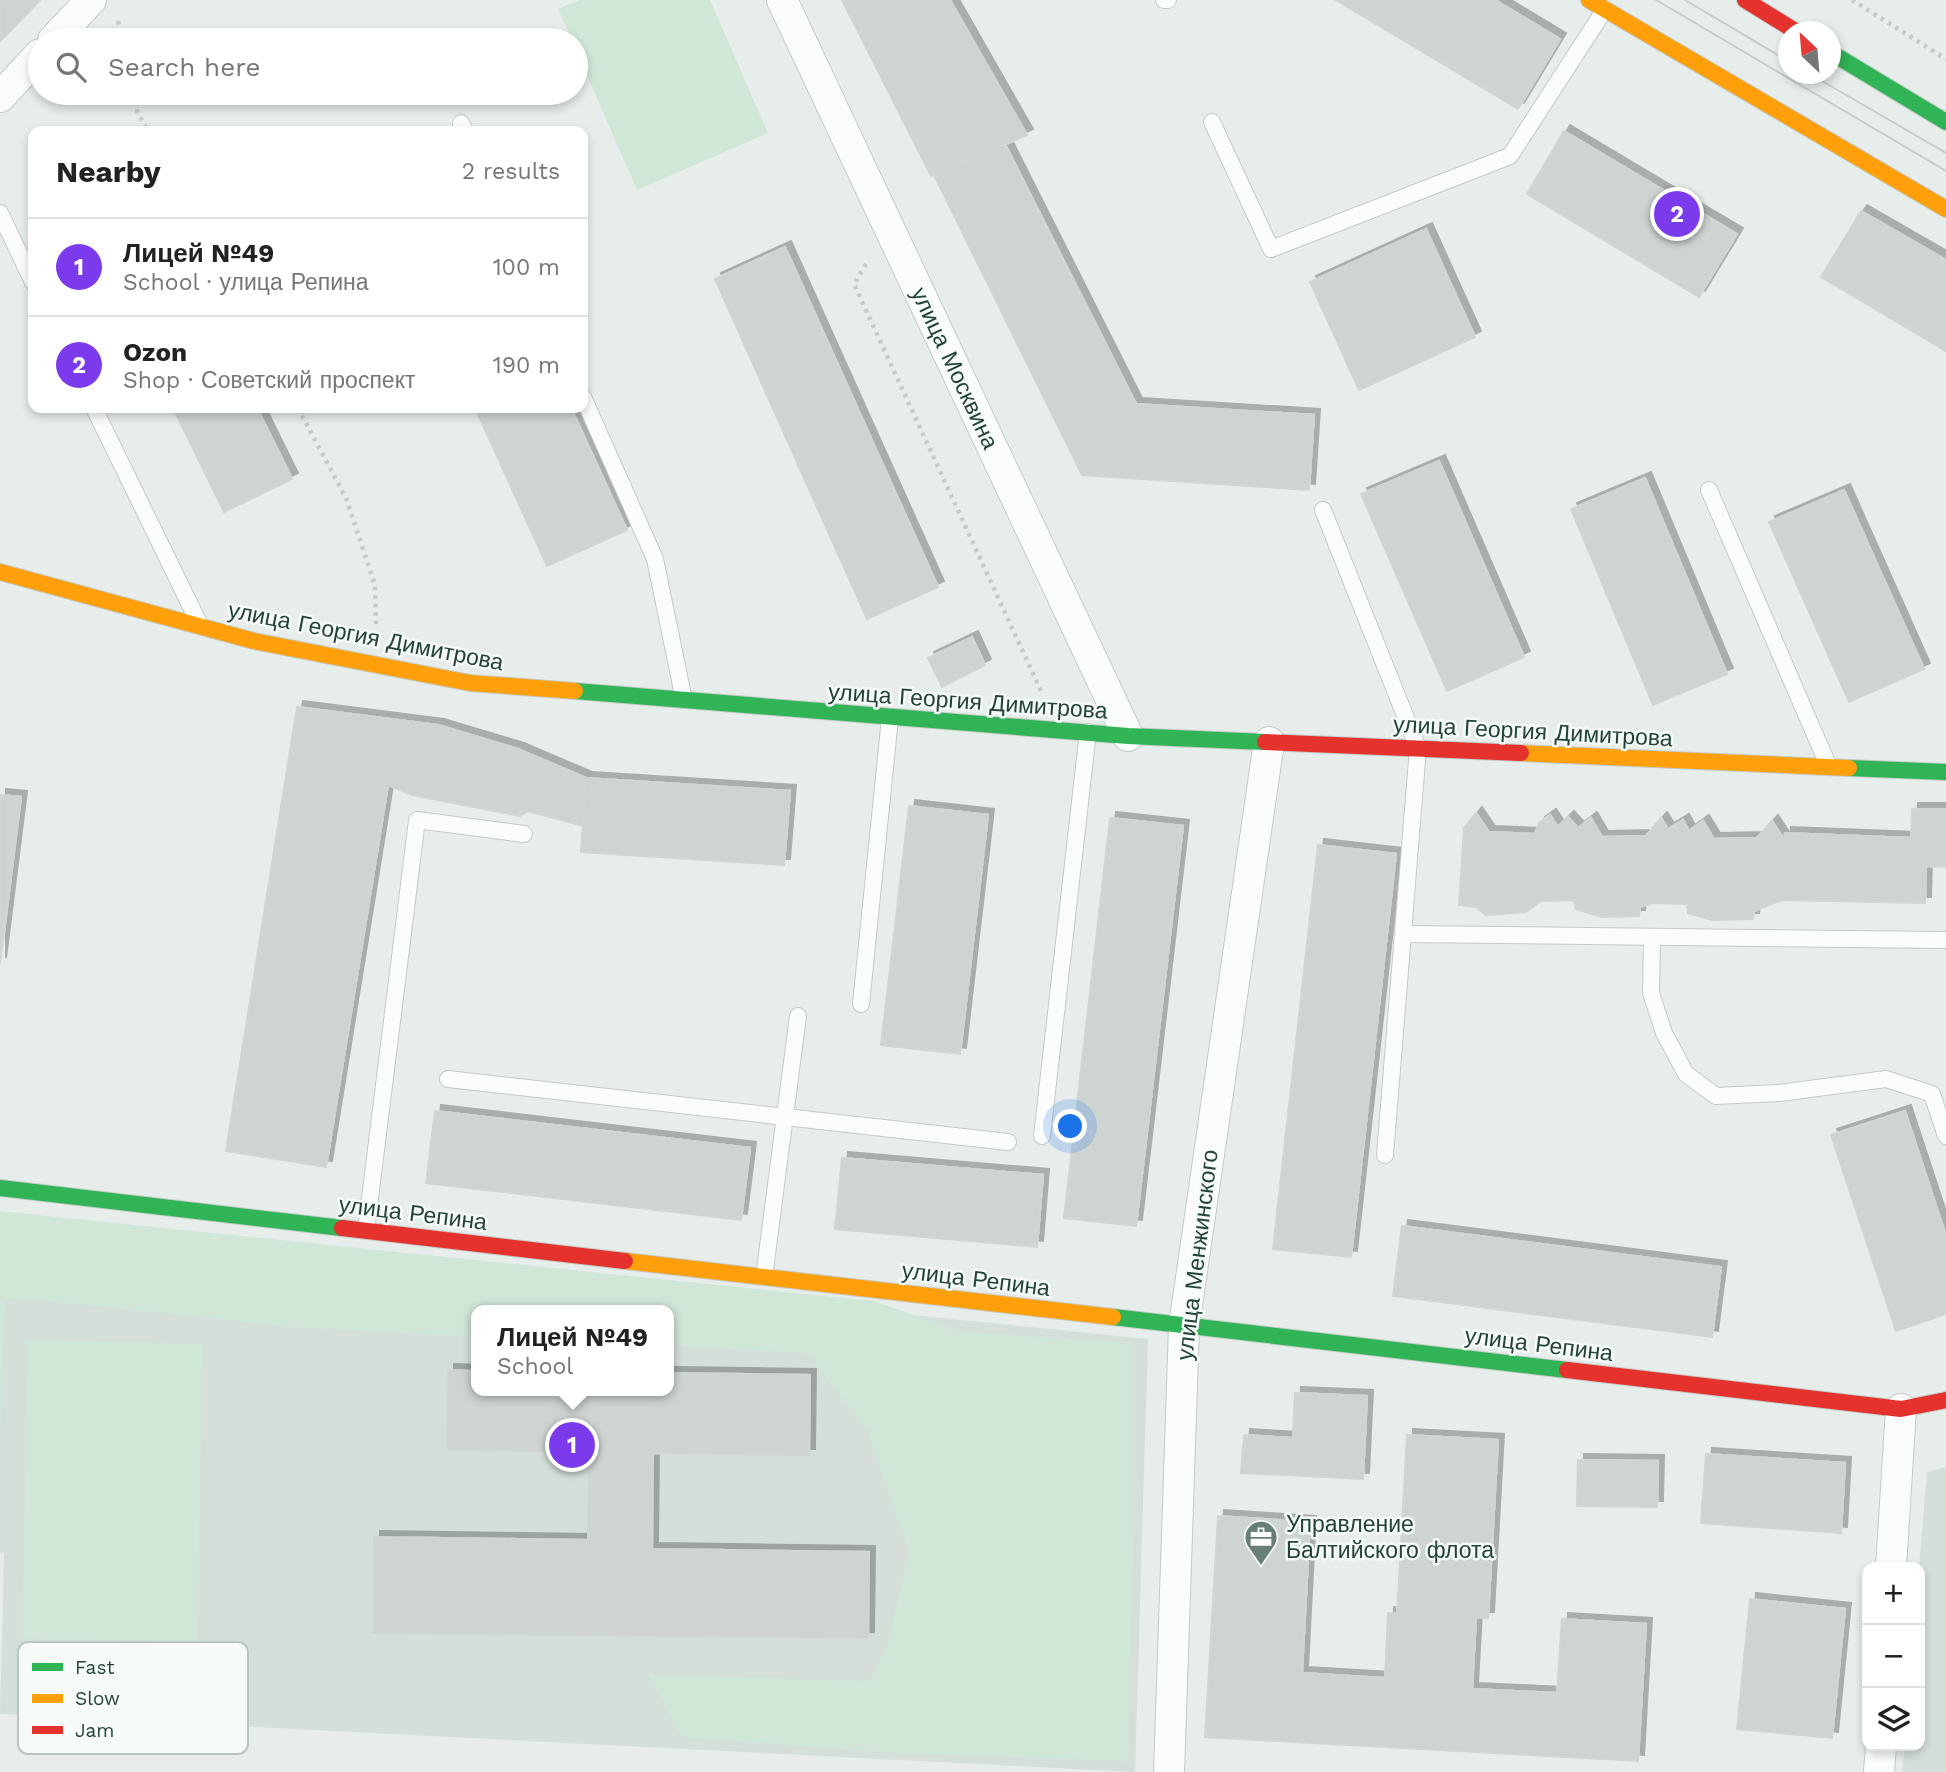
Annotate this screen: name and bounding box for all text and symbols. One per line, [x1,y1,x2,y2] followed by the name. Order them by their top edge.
[1778,21,1841,84] north arrow
[28,28,588,105] search box
[52,48,90,86] icon: search
[108,52,260,82] text: Search here
[56,154,161,189] text: Nearby
[462,158,560,185] text: 2 results
[1654,188,1700,240] pin: 2
[123,238,274,268] text: Лицей №49
[74,254,84,281] text: 1
[493,254,560,281] text: 100 m
[123,269,369,296] text: School · улица Репина
[905,283,1004,454] street label: улица Москвина
[123,337,187,367] text: Ozon
[72,352,86,379] text: 2
[493,352,560,379] text: 190 m
[123,367,416,394] text: Shop · Советский проспект
[226,597,506,676] street label: улица Георгия Димитрова
[827,678,1109,725] street label: улица Георгия Димитрова
[1393,711,1674,752] street label: улица Георгия Димитрова
[1053,1109,1087,1143] your location
[1171,1148,1224,1362] street label: улица Менжинского
[337,1191,489,1236] street label: улица Репина
[900,1257,1052,1302] street label: улица Репина
[471,1305,674,1396] popup
[497,1322,648,1352] text: Лицей №49
[1463,1322,1615,1367] street label: улица Репина
[497,1353,573,1380] text: School
[549,1419,595,1471] pin: 1
[1286,1511,1494,1564] place label: Управление Балтийского флота
[1242,1518,1280,1567] office icon: Управление Балтийского флота
[1862,1562,1925,1751] map controls
[1862,1562,1925,1625] button: +
[1862,1625,1925,1688] button: −
[18,1642,248,1754] legend
[75,1656,114,1679] text: Fast
[75,1687,120,1710] text: Slow
[1862,1688,1925,1751] button: layers
[75,1719,114,1742] text: Jam

